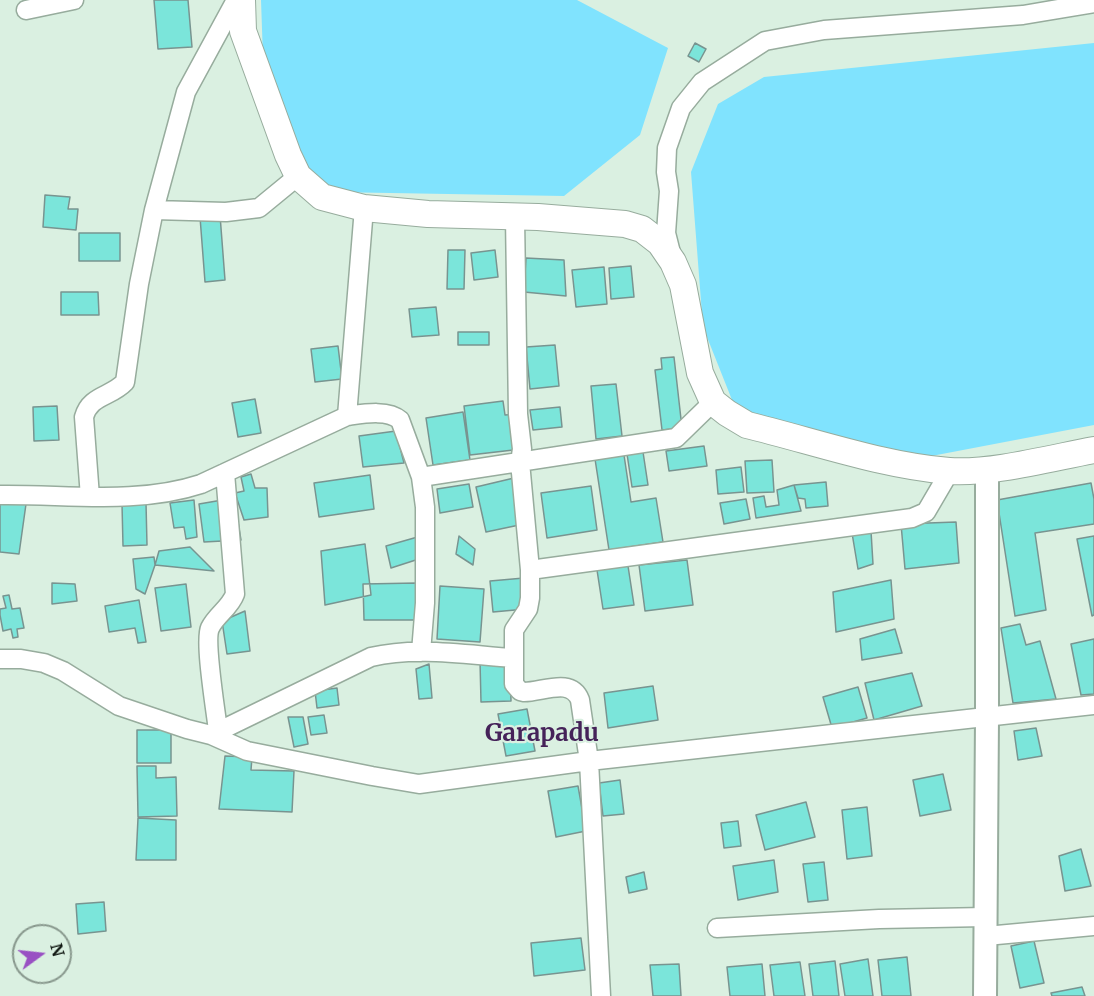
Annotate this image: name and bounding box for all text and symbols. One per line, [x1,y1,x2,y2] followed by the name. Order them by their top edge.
[485,720,599,748] district label: Garapadu
[12,924,72,984] north arrow
[46,941,69,959] text: N

